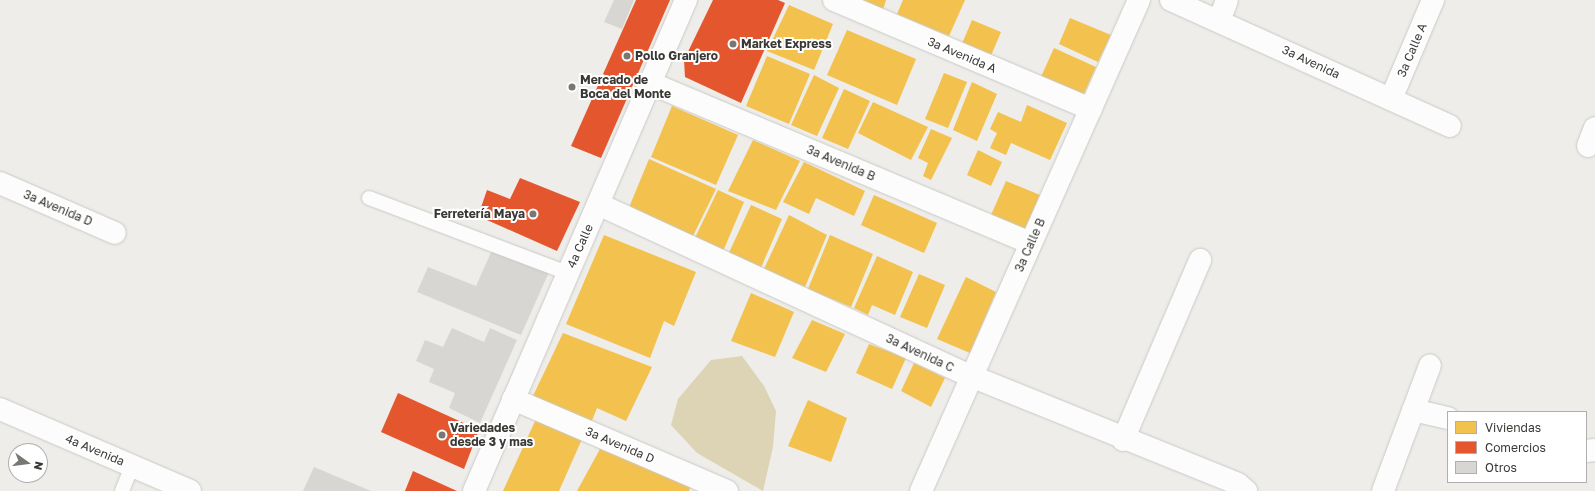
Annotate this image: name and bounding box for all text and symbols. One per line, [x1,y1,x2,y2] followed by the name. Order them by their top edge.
[1394,21,1430,79] street label: 3a Calle A
[925,34,999,76] street label: 3a Avenida A
[741,37,832,51] place label: Market Express
[728,39,738,49] marker: Market Express
[1280,42,1342,82] street label: 3a Avenida
[635,49,718,63] place label: Pollo Granjero
[622,51,632,61] marker: Pollo Granjero
[580,73,671,101] place label: Mercado de Boca del Monte
[567,82,577,92] marker: Mercado de Boca del Monte
[804,142,878,184] street label: 3a Avenida B
[21,187,95,229] street label: 3a Avenida D
[434,207,525,221] place label: Ferretería Maya
[528,209,538,219] marker: Ferretería Maya
[1012,216,1048,274] street label: 3a Calle B
[564,222,596,270] street label: 4a Calle
[884,331,956,375] street label: 3a Avenida C
[1447,411,1587,483] legend
[1485,420,1541,435] text: Viviendas
[450,421,533,449] place label: Variedades desde 3 y mas
[583,424,657,466] street label: 3a Avenida D
[437,430,447,440] marker: Variedades desde 3 y mas
[63,431,127,469] street label: 4a Avenida
[1485,440,1546,455] text: Comercios
[8,443,48,483] north arrow
[32,460,46,471] text: N
[1485,460,1517,475] text: Otros

